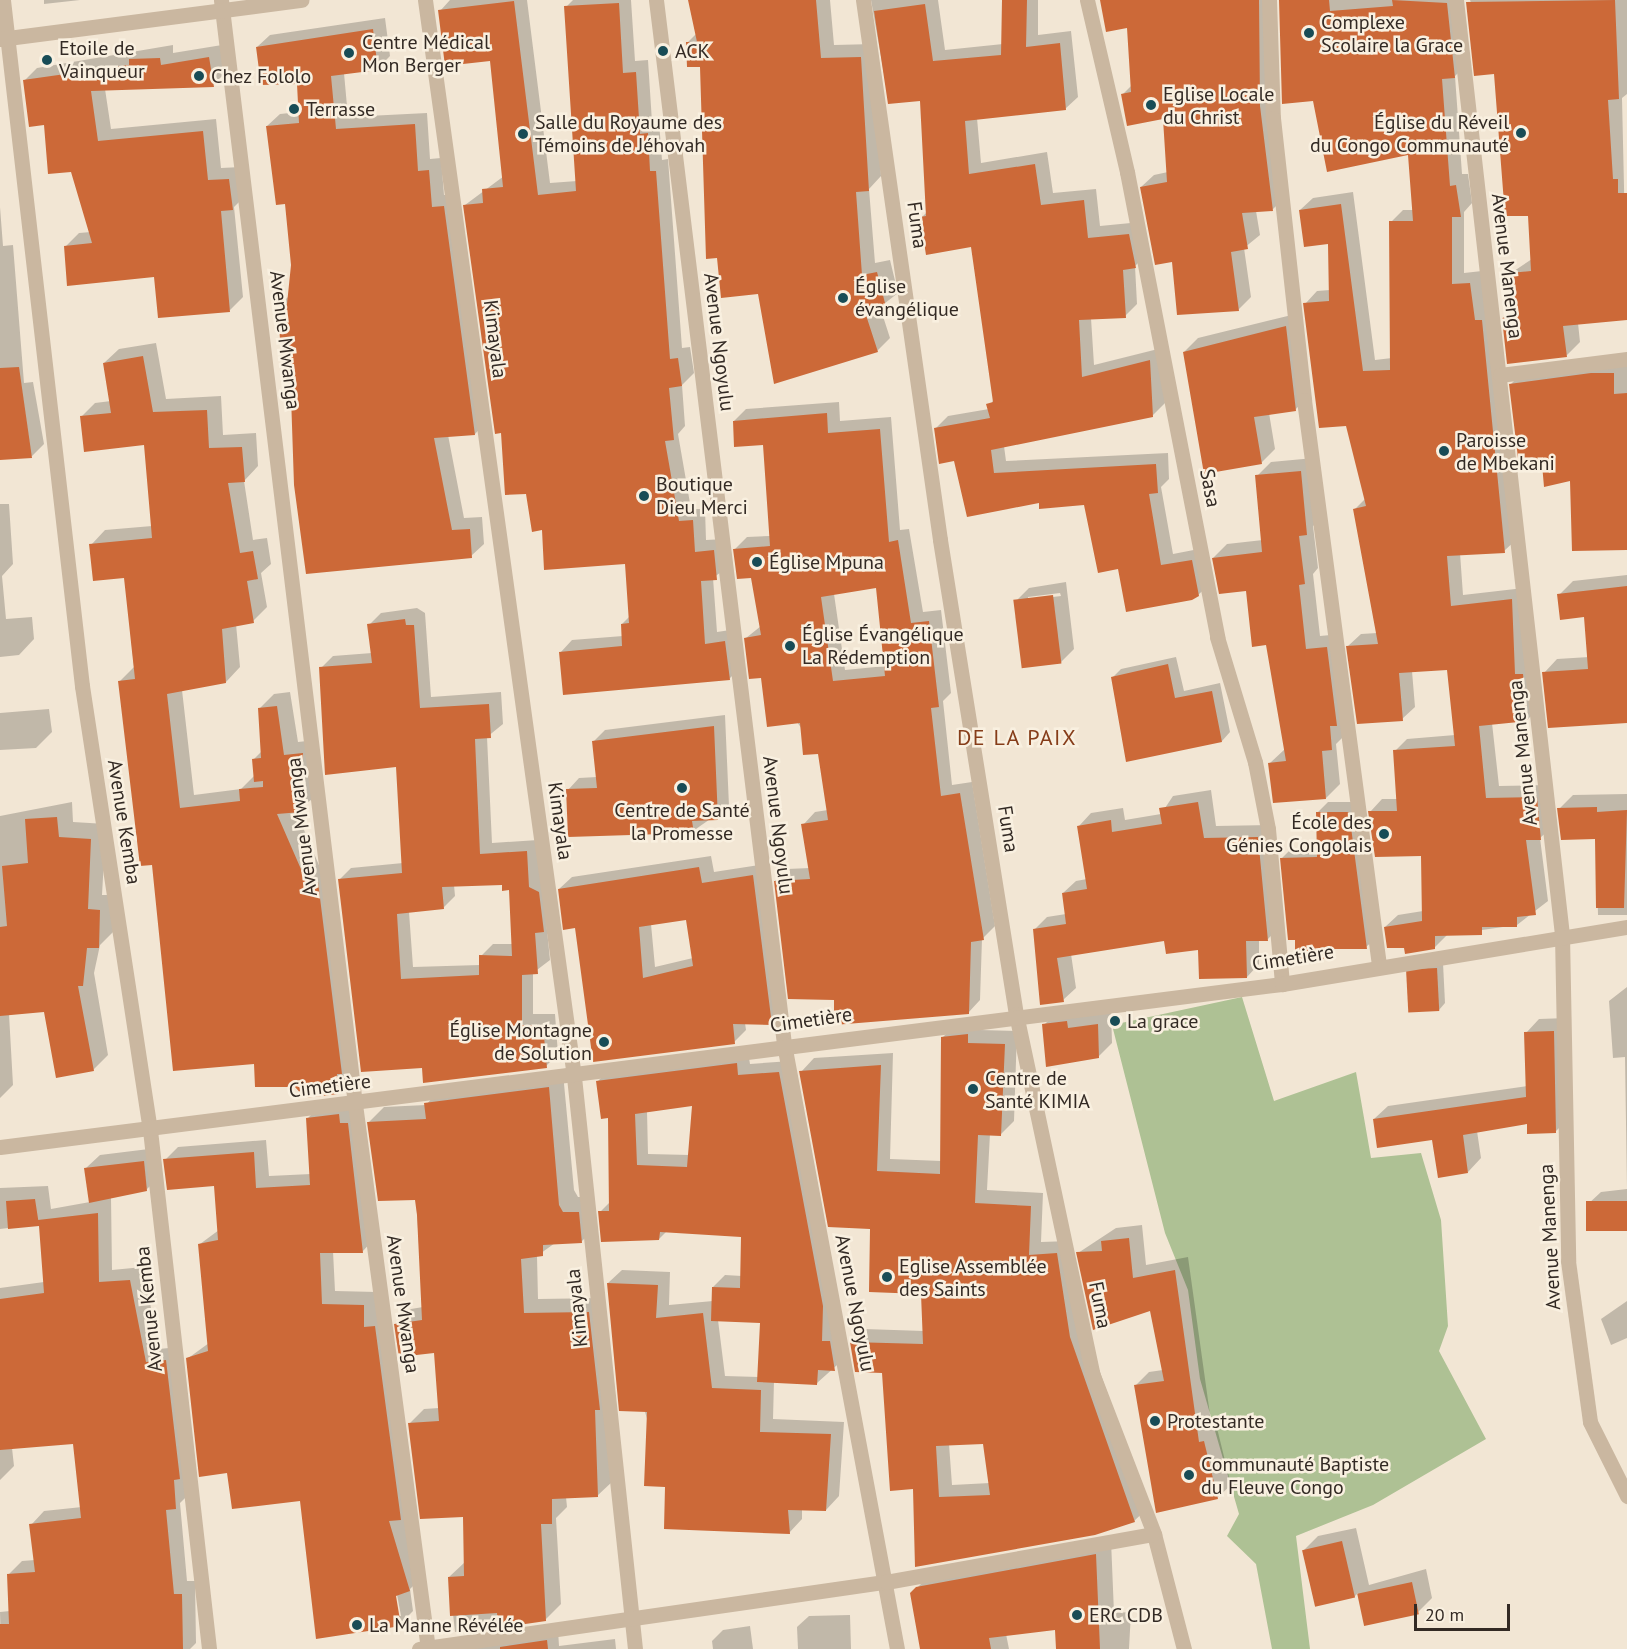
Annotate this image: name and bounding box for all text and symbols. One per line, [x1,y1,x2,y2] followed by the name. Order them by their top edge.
[1321,10,1463,57] place label: Complexe Scolaire la Grace
[1302,26,1316,40] marker: Complexe Scolaire la Grace
[362,30,490,77] place label: Centre Médical Mon Berger
[59,36,145,83] place label: Etoile de Vainqueur
[675,39,710,63] place label: ACK
[340,44,358,62] marker: Centre Médical Mon Berger
[656,44,670,58] marker: ACK
[40,53,54,67] marker: Etoile de Vainqueur
[211,64,312,88] place label: Chez Fololo
[192,69,206,83] marker: Chez Fololo
[1163,82,1274,129] place label: Eglise Locale du Christ
[306,97,375,121] place label: Terrasse
[1144,98,1158,112] marker: Eglise Locale du Christ
[287,102,301,116] marker: Terrasse
[535,110,722,157] place label: Salle du Royaume des Témoins de Jéhovah
[1310,110,1509,157] place label: Église du Réveil du Congo Communauté
[1514,126,1528,140] marker: Église du Réveil du Congo Communauté
[516,127,530,141] marker: Salle du Royaume des Témoins de Jéhovah
[1486,192,1528,340] street label: Avenue Manenga
[902,200,932,250] street label: Fuma
[265,269,305,411] street label: Avenue Mwanga
[699,271,739,413] street label: Avenue Ngoyulu
[855,274,959,321] place label: Église évangélique
[836,291,850,305] marker: Église évangélique
[478,298,512,380] street label: Kimayala
[1456,428,1555,475] place label: Paroisse de Mbekani
[1437,444,1451,458] marker: Paroisse de Mbekani
[1195,467,1225,509] street label: Sasa
[656,472,748,519] place label: Boutique Dieu Merci
[637,489,651,503] marker: Boutique Dieu Merci
[769,550,884,574] place label: Église Mpuna
[750,555,764,569] marker: Église Mpuna
[802,622,964,669] place label: Église Évangélique La Rédemption
[783,639,797,653] marker: Église Évangélique La Rédemption
[1503,679,1543,827] street label: Avenue Manenga
[956,725,1078,751] district label: DE LA PAIX
[758,754,798,896] street label: Avenue Ngoyulu
[282,756,322,898] street label: Avenue Mwanga
[102,758,146,886] street label: Avenue Kemba
[543,780,577,862] street label: Kimayala
[675,781,689,795] marker: Centre de Santé la Promesse
[614,798,750,845] place label: Centre de Santé la Promesse
[992,804,1024,854] street label: Fuma
[1226,810,1372,857] place label: École des Génies Congolais
[1377,827,1391,841] marker: École des Génies Congolais
[1250,940,1336,976] street label: Cimetière
[769,1002,853,1038] street label: Cimetière
[1127,1009,1198,1033] place label: La grace
[1108,1014,1122,1028] marker: La grace
[449,1018,592,1065] place label: Église Montagne de Solution
[597,1035,611,1049] marker: Église Montagne de Solution
[985,1066,1090,1113] place label: Centre de Santé KIMIA
[288,1069,372,1103] street label: Cimetière
[966,1082,980,1096] marker: Centre de Santé KIMIA
[1534,1163,1566,1311] street label: Avenue Manenga
[830,1232,880,1374] street label: Avenue Ngoyulu
[381,1233,425,1375] street label: Avenue Mwanga
[130,1245,168,1373] street label: Avenue Kemba
[899,1254,1047,1301] place label: Eglise Assemblée des Saints
[561,1268,593,1348] street label: Kimayala
[880,1270,894,1284] marker: Eglise Assemblée des Saints
[1084,1280,1116,1330] street label: Fuma
[1167,1409,1264,1433] place label: Protestante
[1148,1414,1162,1428] marker: Protestante
[1201,1452,1389,1499] place label: Communauté Baptiste du Fleuve Congo
[1182,1468,1196,1482] marker: Communauté Baptiste du Fleuve Congo
[1417,1592,1513,1630] scale bar
[1089,1603,1164,1627] place label: ERC CDB
[1425,1603,1464,1626] text: 20 m
[1070,1608,1084,1622] marker: ERC CDB
[369,1613,523,1637] place label: La Manne Révélée
[350,1618,364,1632] marker: La Manne Révélée

